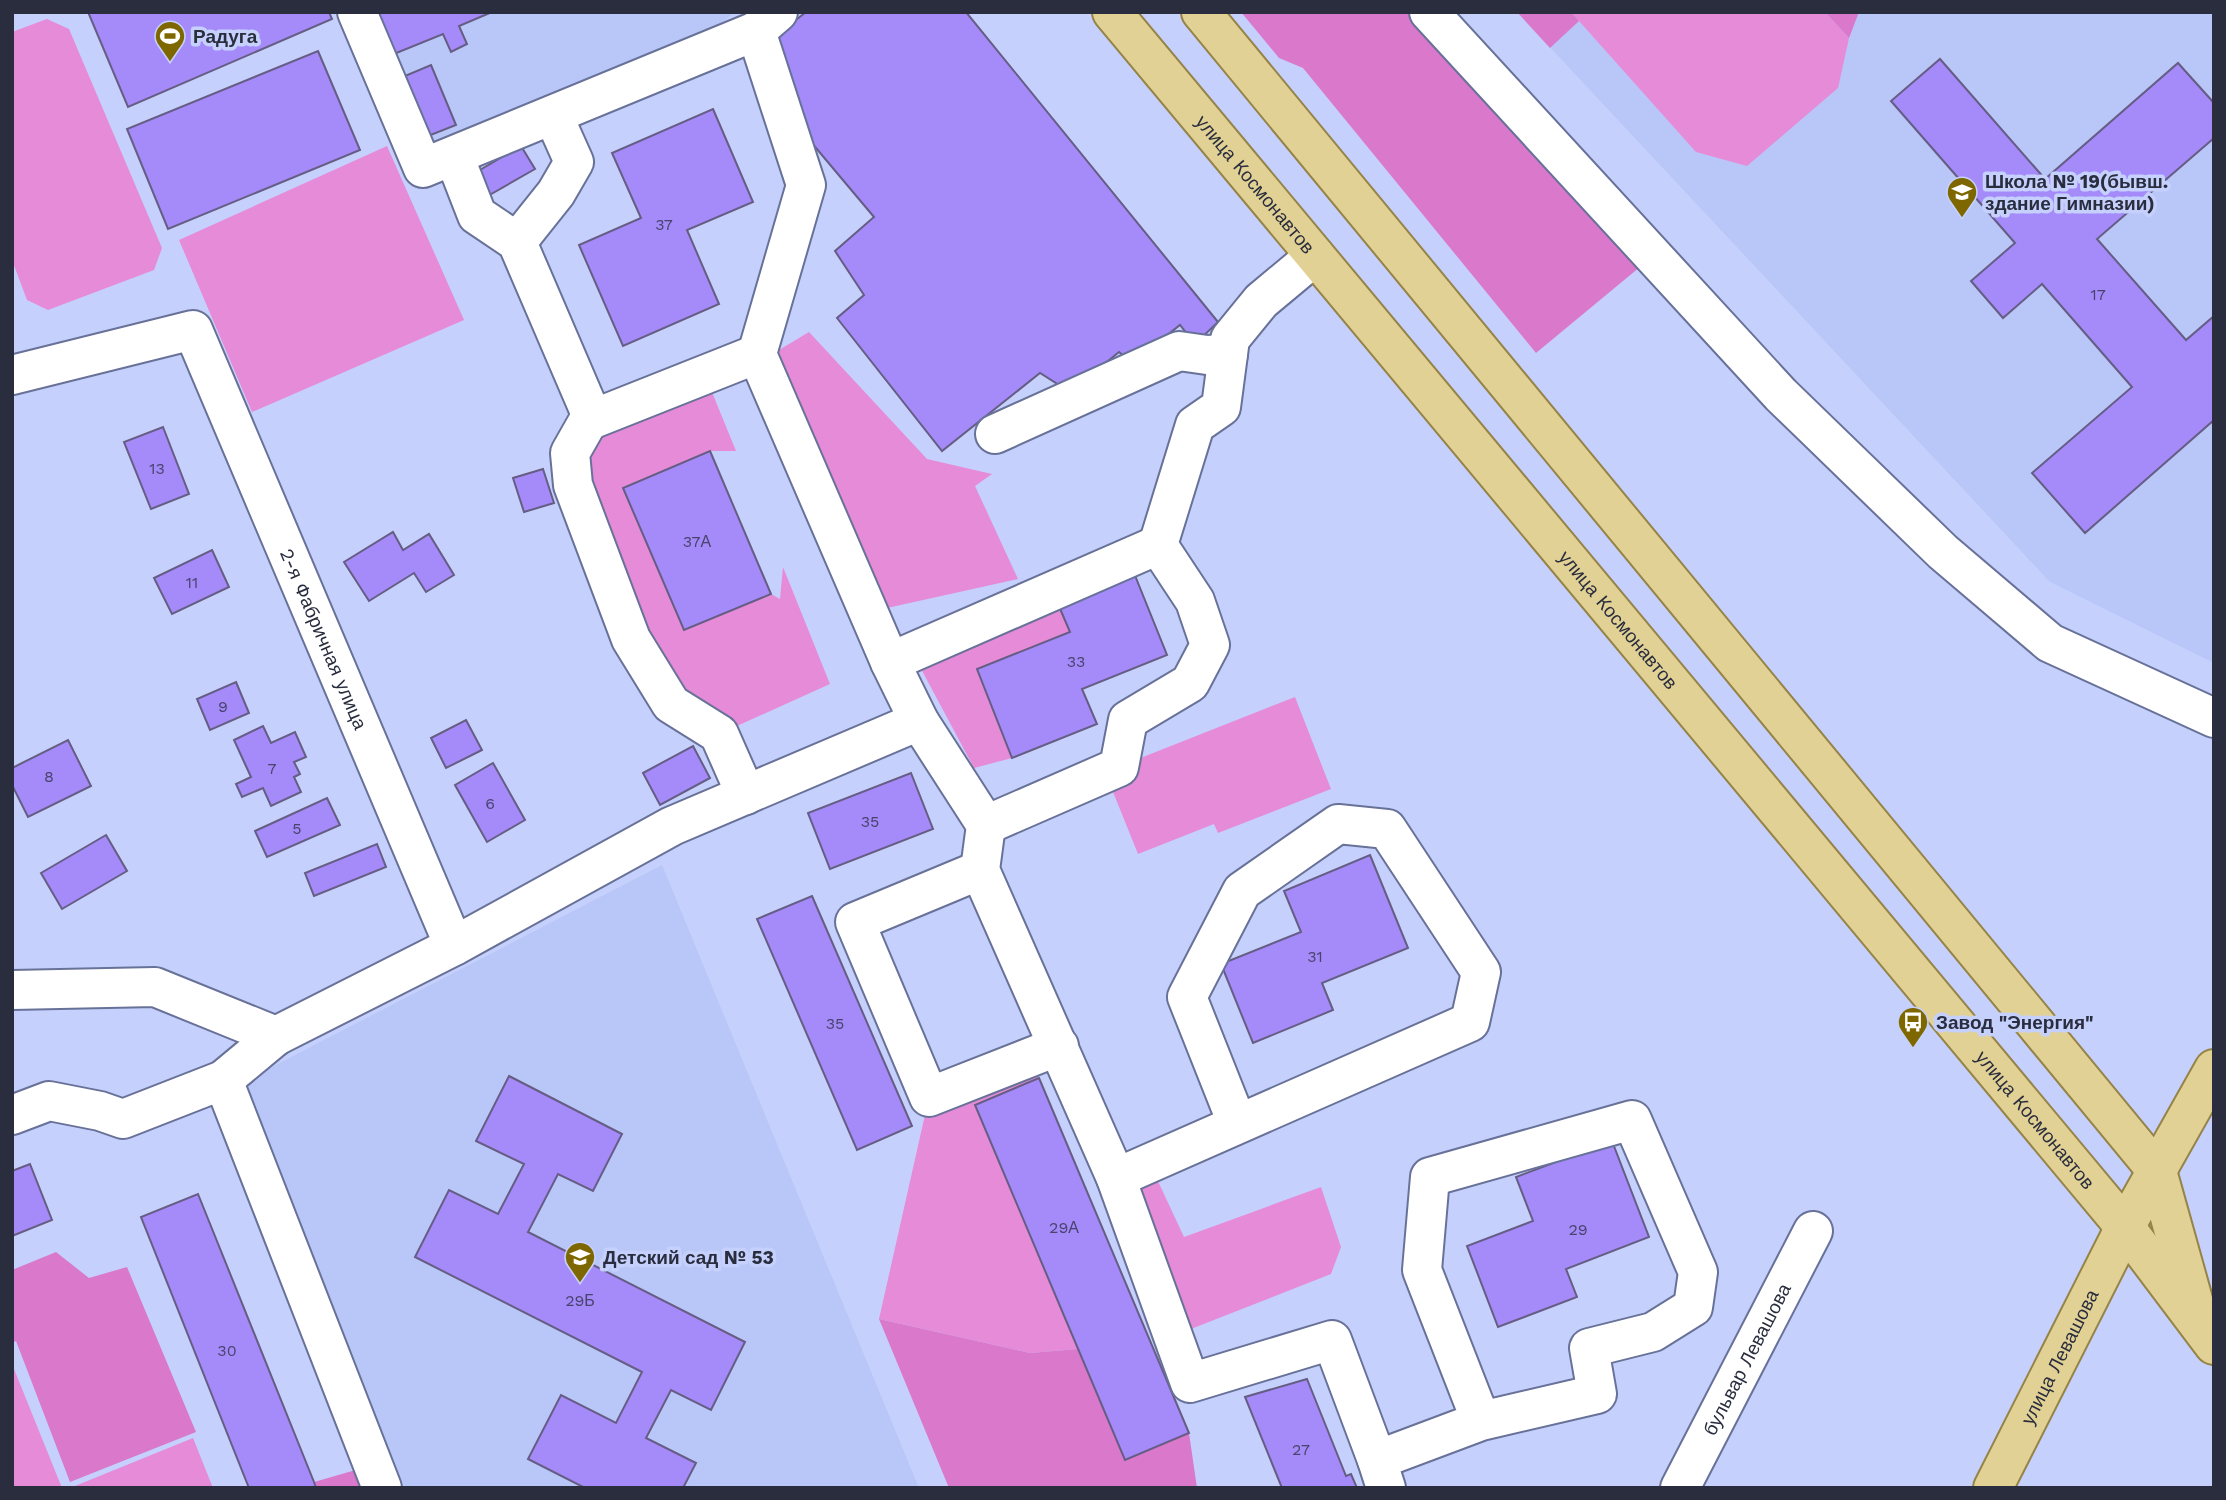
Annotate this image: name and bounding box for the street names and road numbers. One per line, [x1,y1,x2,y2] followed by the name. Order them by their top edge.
[1191,110,1320,258] street label: улица Космонавтов
[275,545,373,733] street label: 2-я Фабричная улица
[1554,546,1683,694] street label: улица Космонавтов
[1971,1046,2100,1194] street label: улица Космонавтов
[1698,1279,1796,1439] street label: бульвар Левашова
[2016,1285,2103,1428] street label: улица Левашова

